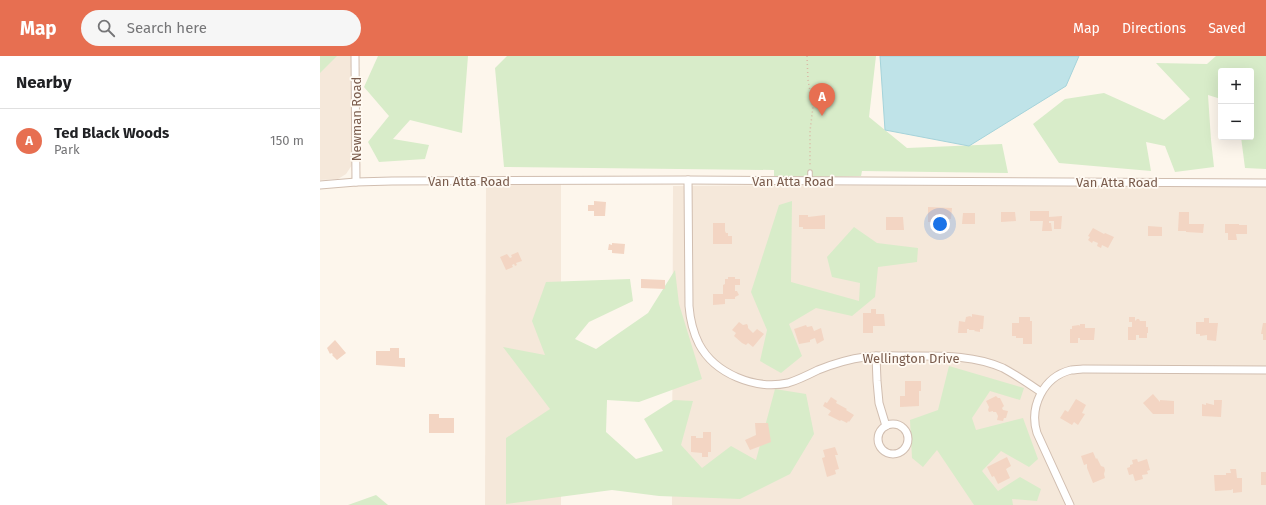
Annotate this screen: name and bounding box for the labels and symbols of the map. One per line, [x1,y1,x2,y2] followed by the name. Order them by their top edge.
[349,77,364,161] street label: Newman Road
[809,83,835,116] pin: A
[428,174,510,189] street label: Van Atta Road
[752,174,834,189] street label: Van Atta Road
[1076,175,1158,190] street label: Van Atta Road
[930,214,950,234] your location
[863,351,960,366] street label: Wellington Drive

